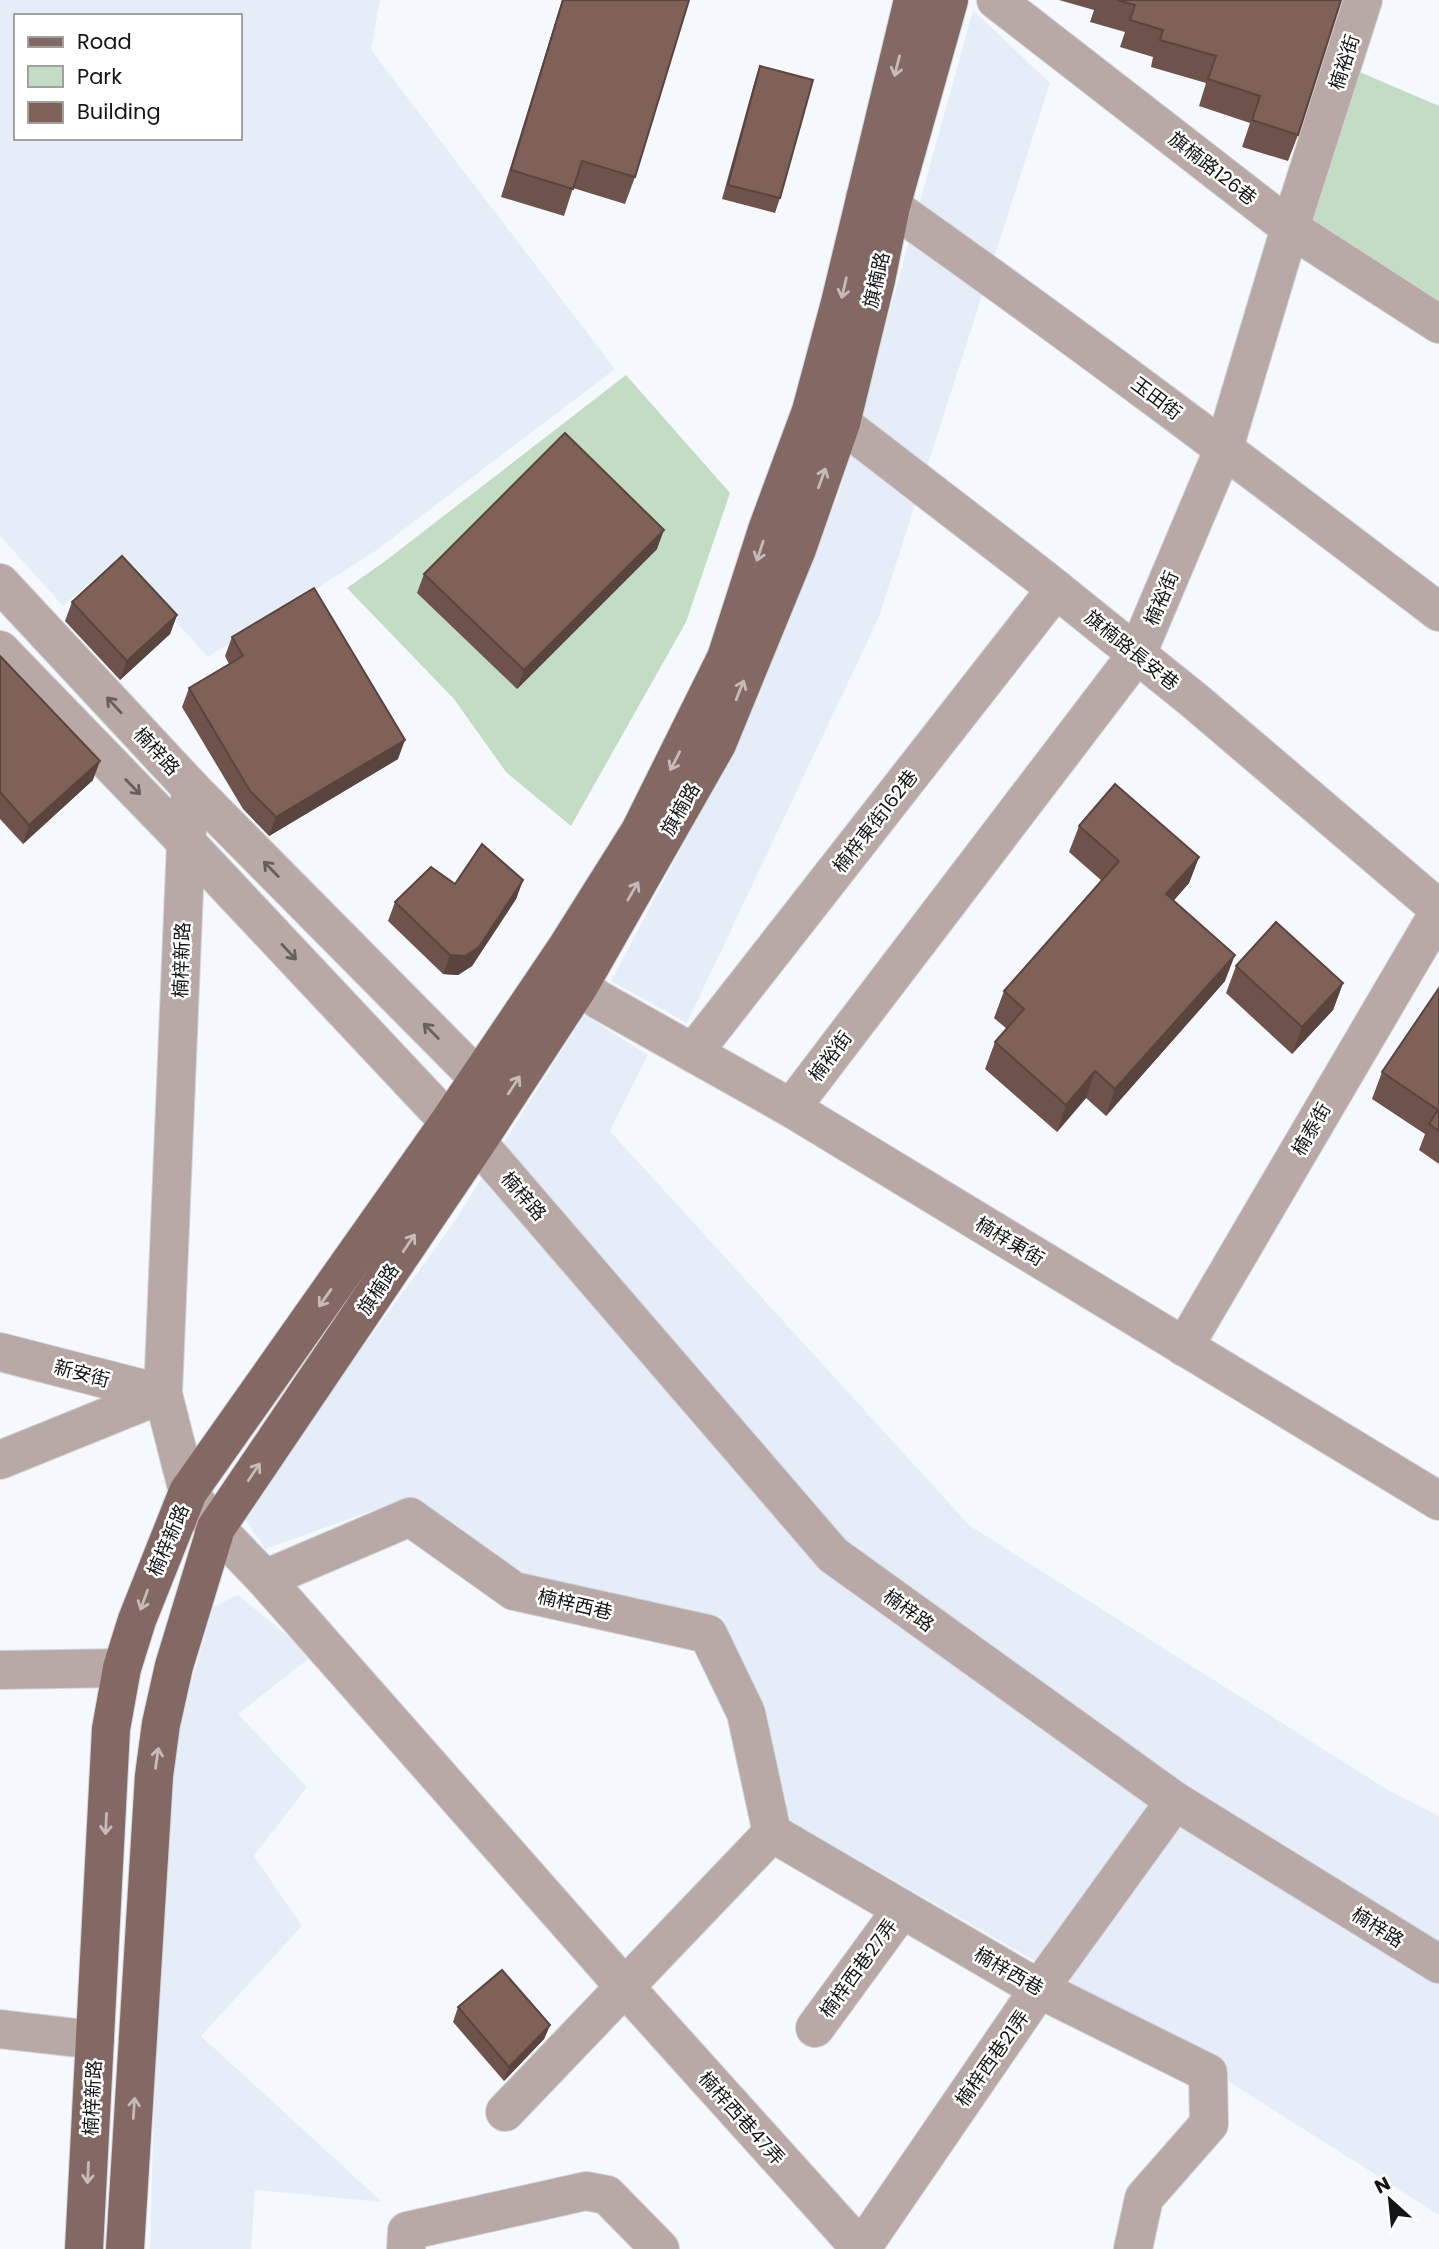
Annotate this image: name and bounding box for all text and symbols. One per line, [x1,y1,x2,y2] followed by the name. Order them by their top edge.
[14,14,242,140] legend
[77,27,132,56] text: Road
[1323,31,1366,93] street label: 楠裕街
[890,54,903,77] one-way arrow
[77,62,122,91] text: Park
[77,97,161,126] text: Building
[1163,125,1262,211] street label: 旗楠路126巷
[857,249,896,311] street label: 旗楠路
[837,276,850,298] one-way arrow
[1126,370,1188,426] street label: 玉田街
[817,468,829,490] one-way arrow
[753,539,766,561] one-way arrow
[1138,567,1185,630] street label: 楠裕街
[1079,604,1184,697] street label: 旗楠路長安巷
[734,680,747,702] one-way arrow
[105,697,122,714] one-way arrow
[127,721,186,781] street label: 楠梓路
[667,750,681,771] one-way arrow
[827,764,924,879] street label: 楠梓東街162巷
[654,778,706,841] street label: 旗楠路
[124,779,141,796] one-way arrow
[262,861,279,878] one-way arrow
[626,882,640,902] one-way arrow
[167,922,196,998] street label: 楠梓新路
[281,943,298,960] one-way arrow
[423,1022,440,1039] one-way arrow
[802,1025,858,1087] street label: 楠裕街
[507,1076,522,1095] one-way arrow
[1285,1098,1337,1161] street label: 楠泰街
[495,1166,553,1227] street label: 楠梓路
[970,1210,1049,1273] street label: 楠梓東街
[402,1234,416,1253] one-way arrow
[351,1258,406,1320] street label: 旗楠路
[318,1288,332,1307] one-way arrow
[51,1353,113,1394] street label: 新安街
[247,1463,261,1482] one-way arrow
[141,1500,196,1580] street label: 楠梓新路
[535,1583,615,1626] street label: 楠梓西巷
[878,1583,940,1638] street label: 楠梓路
[137,1589,149,1611] one-way arrow
[150,1747,163,1770] one-way arrow
[100,1812,113,1835] one-way arrow
[1346,1901,1409,1954] street label: 楠梓路
[813,1913,904,2023] street label: 楠梓西巷27弄
[969,1941,1048,2002] street label: 楠梓西巷
[949,2005,1036,2112] street label: 楠梓西巷21弄
[77,2059,108,2137] street label: 楠梓新路
[692,2066,791,2171] street label: 楠梓西巷47弄
[127,2096,140,2119] one-way arrow
[81,2161,94,2184] one-way arrow
[1355,2165,1425,2235] north arrow
[1370,2170,1395,2201] text: N

